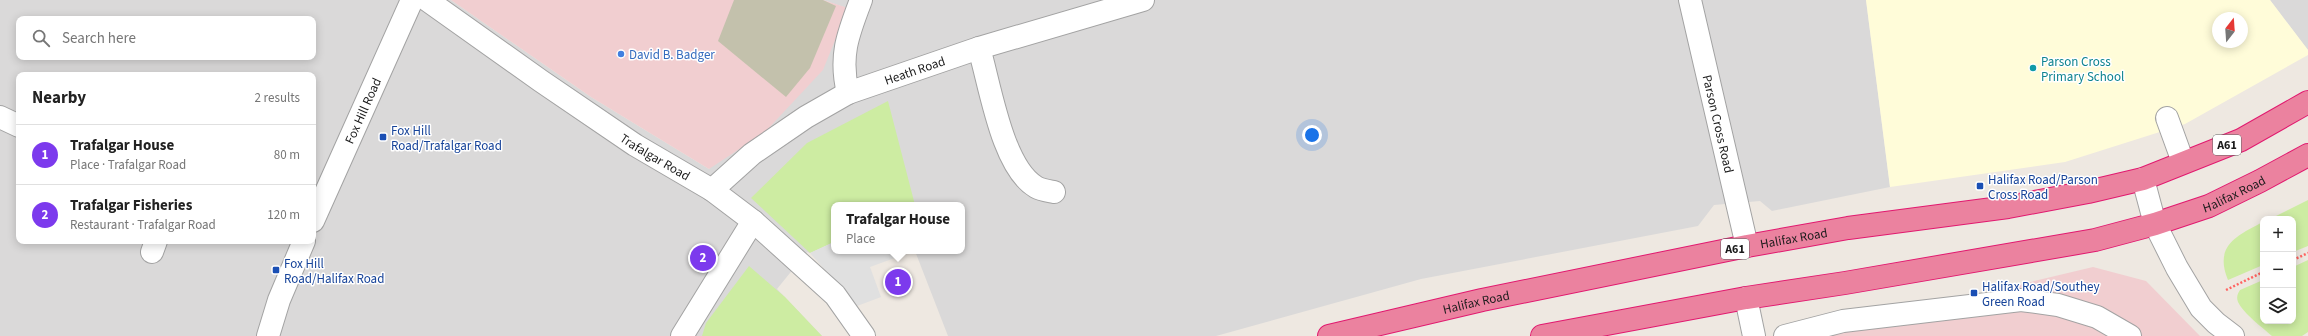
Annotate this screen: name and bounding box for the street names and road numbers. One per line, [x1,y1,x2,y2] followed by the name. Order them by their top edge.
[882,52,948,90] street label: Heath Road
[1698,73,1738,175] street label: Parson Cross Road
[341,75,386,147] street label: Fox Hill Road
[616,129,693,185] street label: Trafalgar Road
[2213,135,2241,155] road number: A61
[2200,172,2269,217] street label: Halifax Road
[1759,224,1829,254] street label: Halifax Road
[1721,239,1749,259] road number: A61
[1441,287,1511,319] street label: Halifax Road

